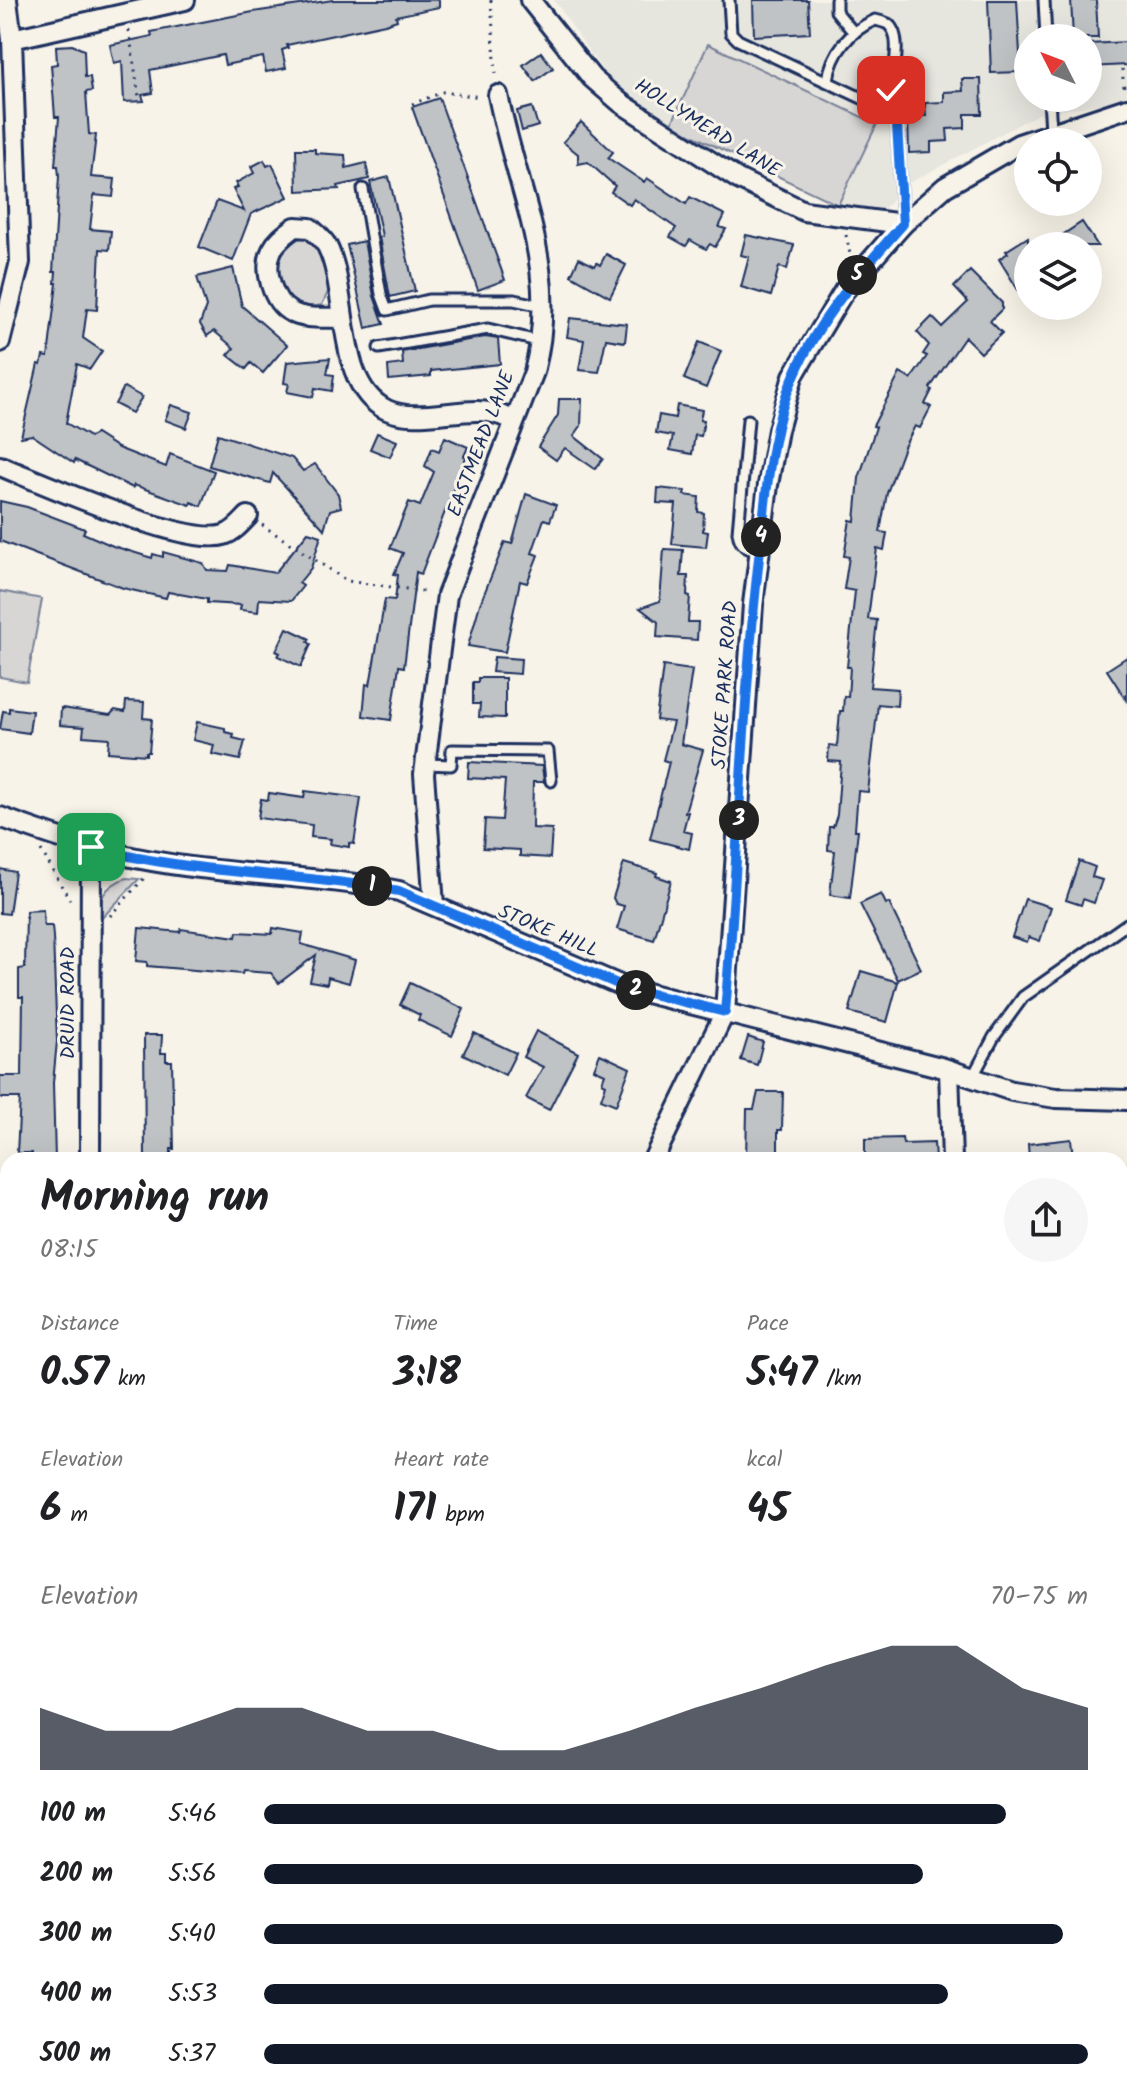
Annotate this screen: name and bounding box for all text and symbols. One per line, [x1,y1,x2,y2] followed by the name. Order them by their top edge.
[1014,24,1102,112] north arrow
[1014,24,1102,320] map controls
[857,56,925,124] pin
[869,68,913,112] icon: check
[627,71,788,188] street label: HOLLYMEAD LANE
[1014,128,1102,216] button: locate
[1014,232,1102,320] button: layers
[837,255,877,295] pin: 5
[851,257,863,292] text: 5
[439,365,525,522] street label: EASTMEAD LANE
[741,517,781,557] pin: 4
[755,519,767,554] text: 4
[704,600,748,770] street label: STOKE PARK ROAD
[719,800,759,840] pin: 3
[733,802,745,837] text: 3
[57,813,125,881] pin
[69,825,113,869] icon: arrive
[352,866,392,906] pin: 1
[369,868,375,903] text: 1
[493,896,603,968] street label: STOKE HILL
[53,947,85,1059] street label: DRUID ROAD
[616,970,656,1010] pin: 2
[630,972,642,1007] text: 2
[40,1164,269,1234] text: Morning run
[1004,1178,1088,1262] button: share
[40,1229,97,1271] text: 08:15
[40,1307,119,1342] text: Distance
[393,1307,438,1342] text: Time
[747,1307,789,1342] text: Pace
[40,1342,109,1406] text: 0.57
[393,1342,461,1406] text: 3:18
[747,1342,817,1406] text: 5:47
[109,1362,146,1397] text: km
[817,1362,862,1397] text: /km
[40,1443,123,1478] text: Elevation
[393,1443,489,1478] text: Heart rate
[747,1443,782,1478] text: kcal
[40,1478,62,1542] text: 6
[393,1478,436,1542] text: 171
[747,1478,789,1542] text: 45
[62,1498,88,1533] text: m
[436,1498,485,1533] text: bpm
[40,1576,138,1618] text: Elevation
[990,1576,1088,1618] text: 70–75 m
[40,1793,106,1835] text: 100 m
[168,1793,217,1835] text: 5:46
[40,1853,113,1895] text: 200 m
[168,1853,217,1895] text: 5:56
[40,1913,112,1955] text: 300 m
[168,1913,216,1955] text: 5:40
[40,1973,112,2015] text: 400 m
[168,1973,217,2015] text: 5:53
[40,2033,111,2075] text: 500 m
[168,2033,215,2075] text: 5:37

